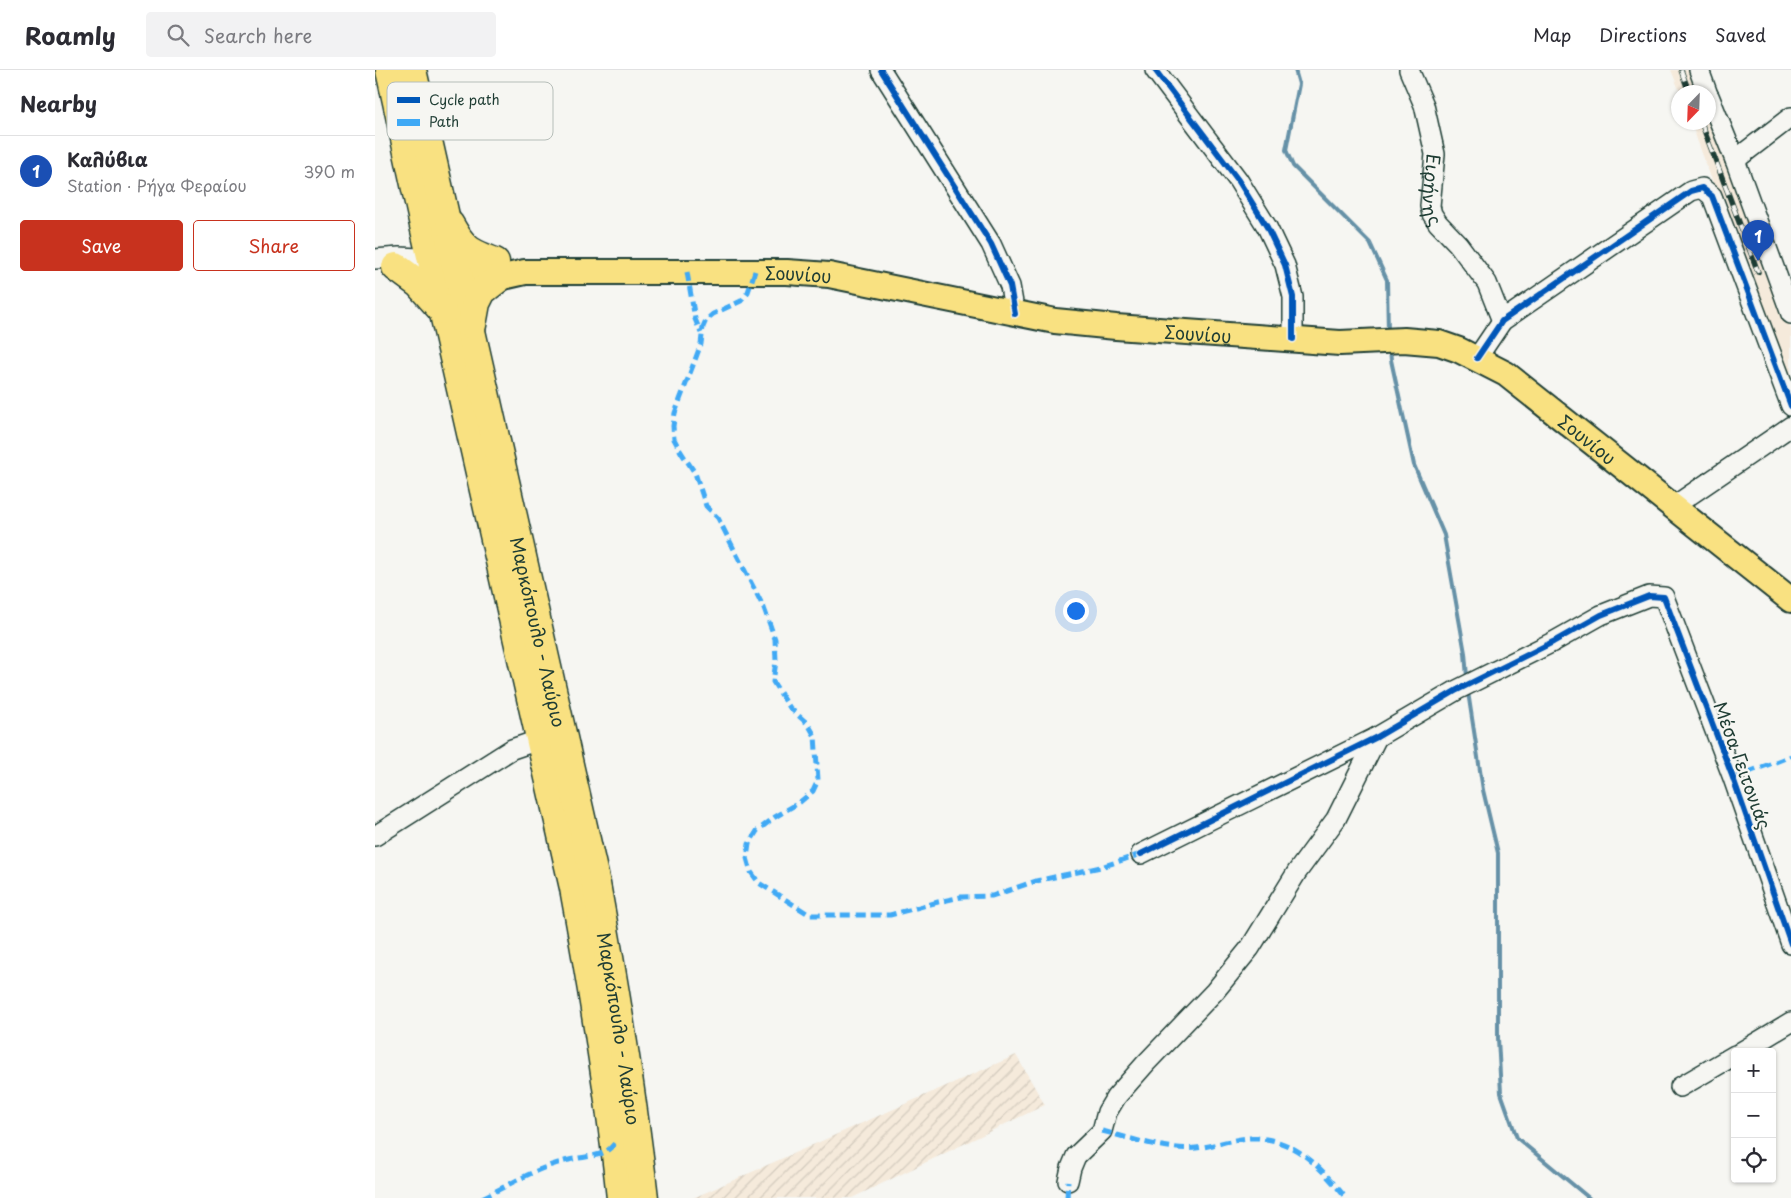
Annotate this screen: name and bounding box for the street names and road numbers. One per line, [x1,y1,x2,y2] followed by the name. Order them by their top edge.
[1416,153,1449,231] street label: Ειρήνης
[765,258,833,289] street label: Σουνίου
[1164,317,1232,349] street label: Σουνίου
[1553,407,1623,470] street label: Σουνίου
[504,534,574,730] street label: Μαρκόπουλο - Λαύριο
[1707,697,1779,833] street label: Μέσα Γειτονιάς
[591,930,648,1126] street label: Μαρκόπουλο - Λαύριο

